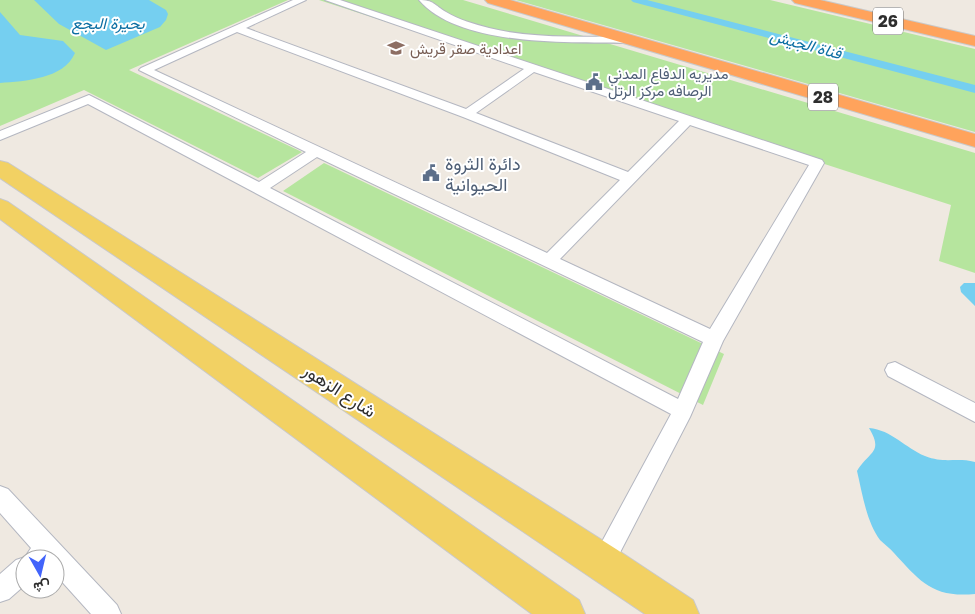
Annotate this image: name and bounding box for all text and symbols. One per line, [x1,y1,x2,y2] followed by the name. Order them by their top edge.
[873,8,903,34] road number: 26
[72,13,146,35] water label: بحيرة البجع
[768,25,846,65] water label: قناة الجيش
[386,38,406,58] school or university icon: اعدادية صقر قريش
[410,39,522,59] place label: اعدادية صقر قريش
[608,64,728,100] place label: مديريه الدفاع المدني الرصافه مركز الرتل
[584,72,604,92] public building icon: مديريه الدفاع المدني الرصافه مركز الرتل
[808,84,838,110] road number: 28
[445,152,521,196] place label: دائرة الثروة الحيوانية
[421,163,441,183] public building icon: دائرة الثروة الحيوانية
[298,358,381,423] street label: شارع الزهور
[15,549,65,599] north arrow
[32,577,51,597] text: ش

